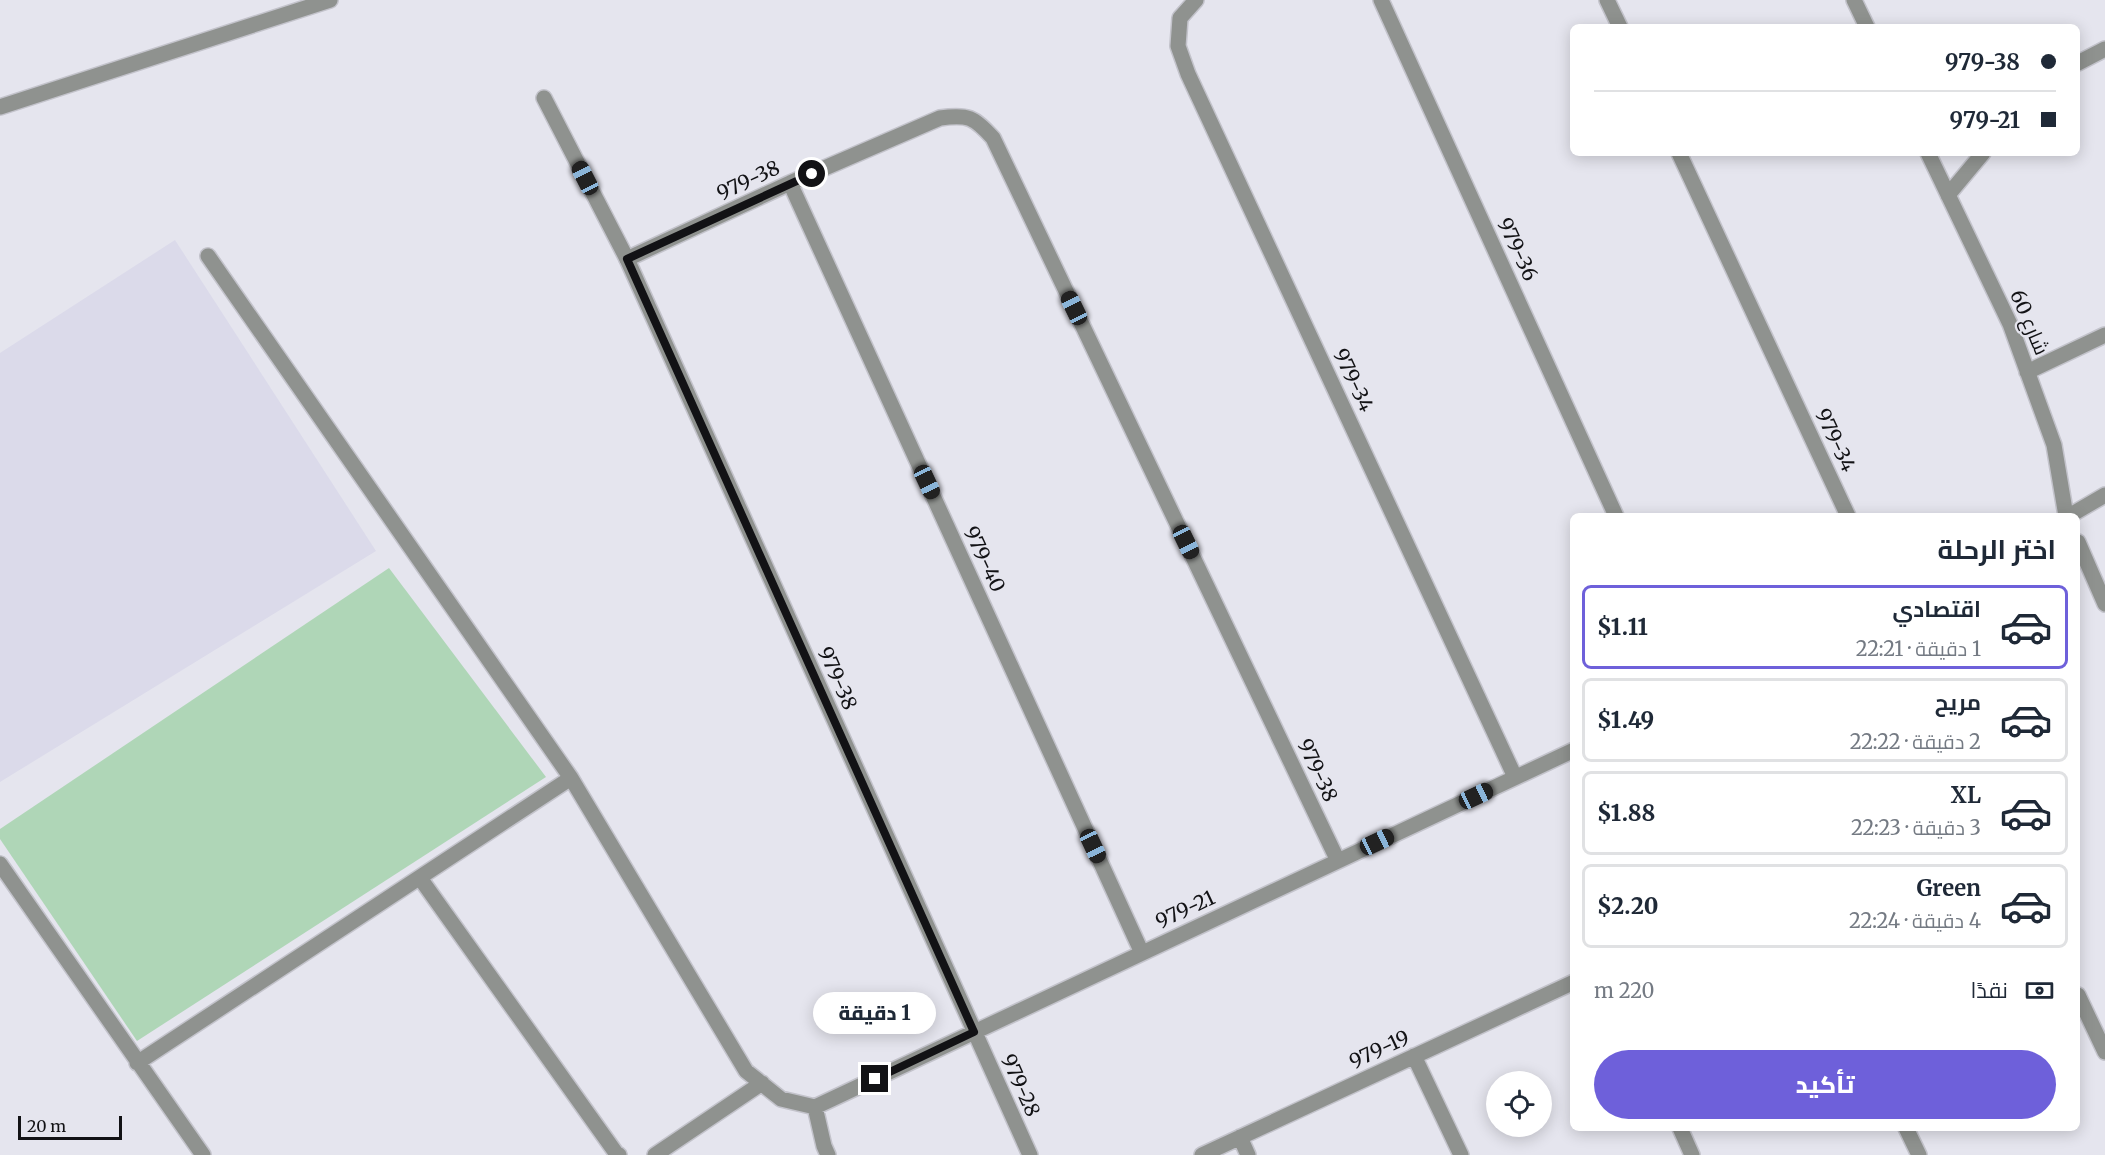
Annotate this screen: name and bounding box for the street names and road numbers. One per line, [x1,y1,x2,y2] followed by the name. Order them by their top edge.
[713,155,783,205] street label: 979-38
[1493,213,1543,285] street label: 979-36
[2003,286,2055,359] street label: شارع 60
[1329,344,1379,416] street label: 979-34
[1811,404,1861,476] street label: 979-34
[959,522,1011,596] street label: 979-40
[813,642,863,714] street label: 979-38
[1293,735,1343,805] street label: 979-38
[1151,884,1219,934] street label: 979-21
[1345,1024,1413,1074] street label: 979-19
[996,1050,1046,1120] street label: 979-28

